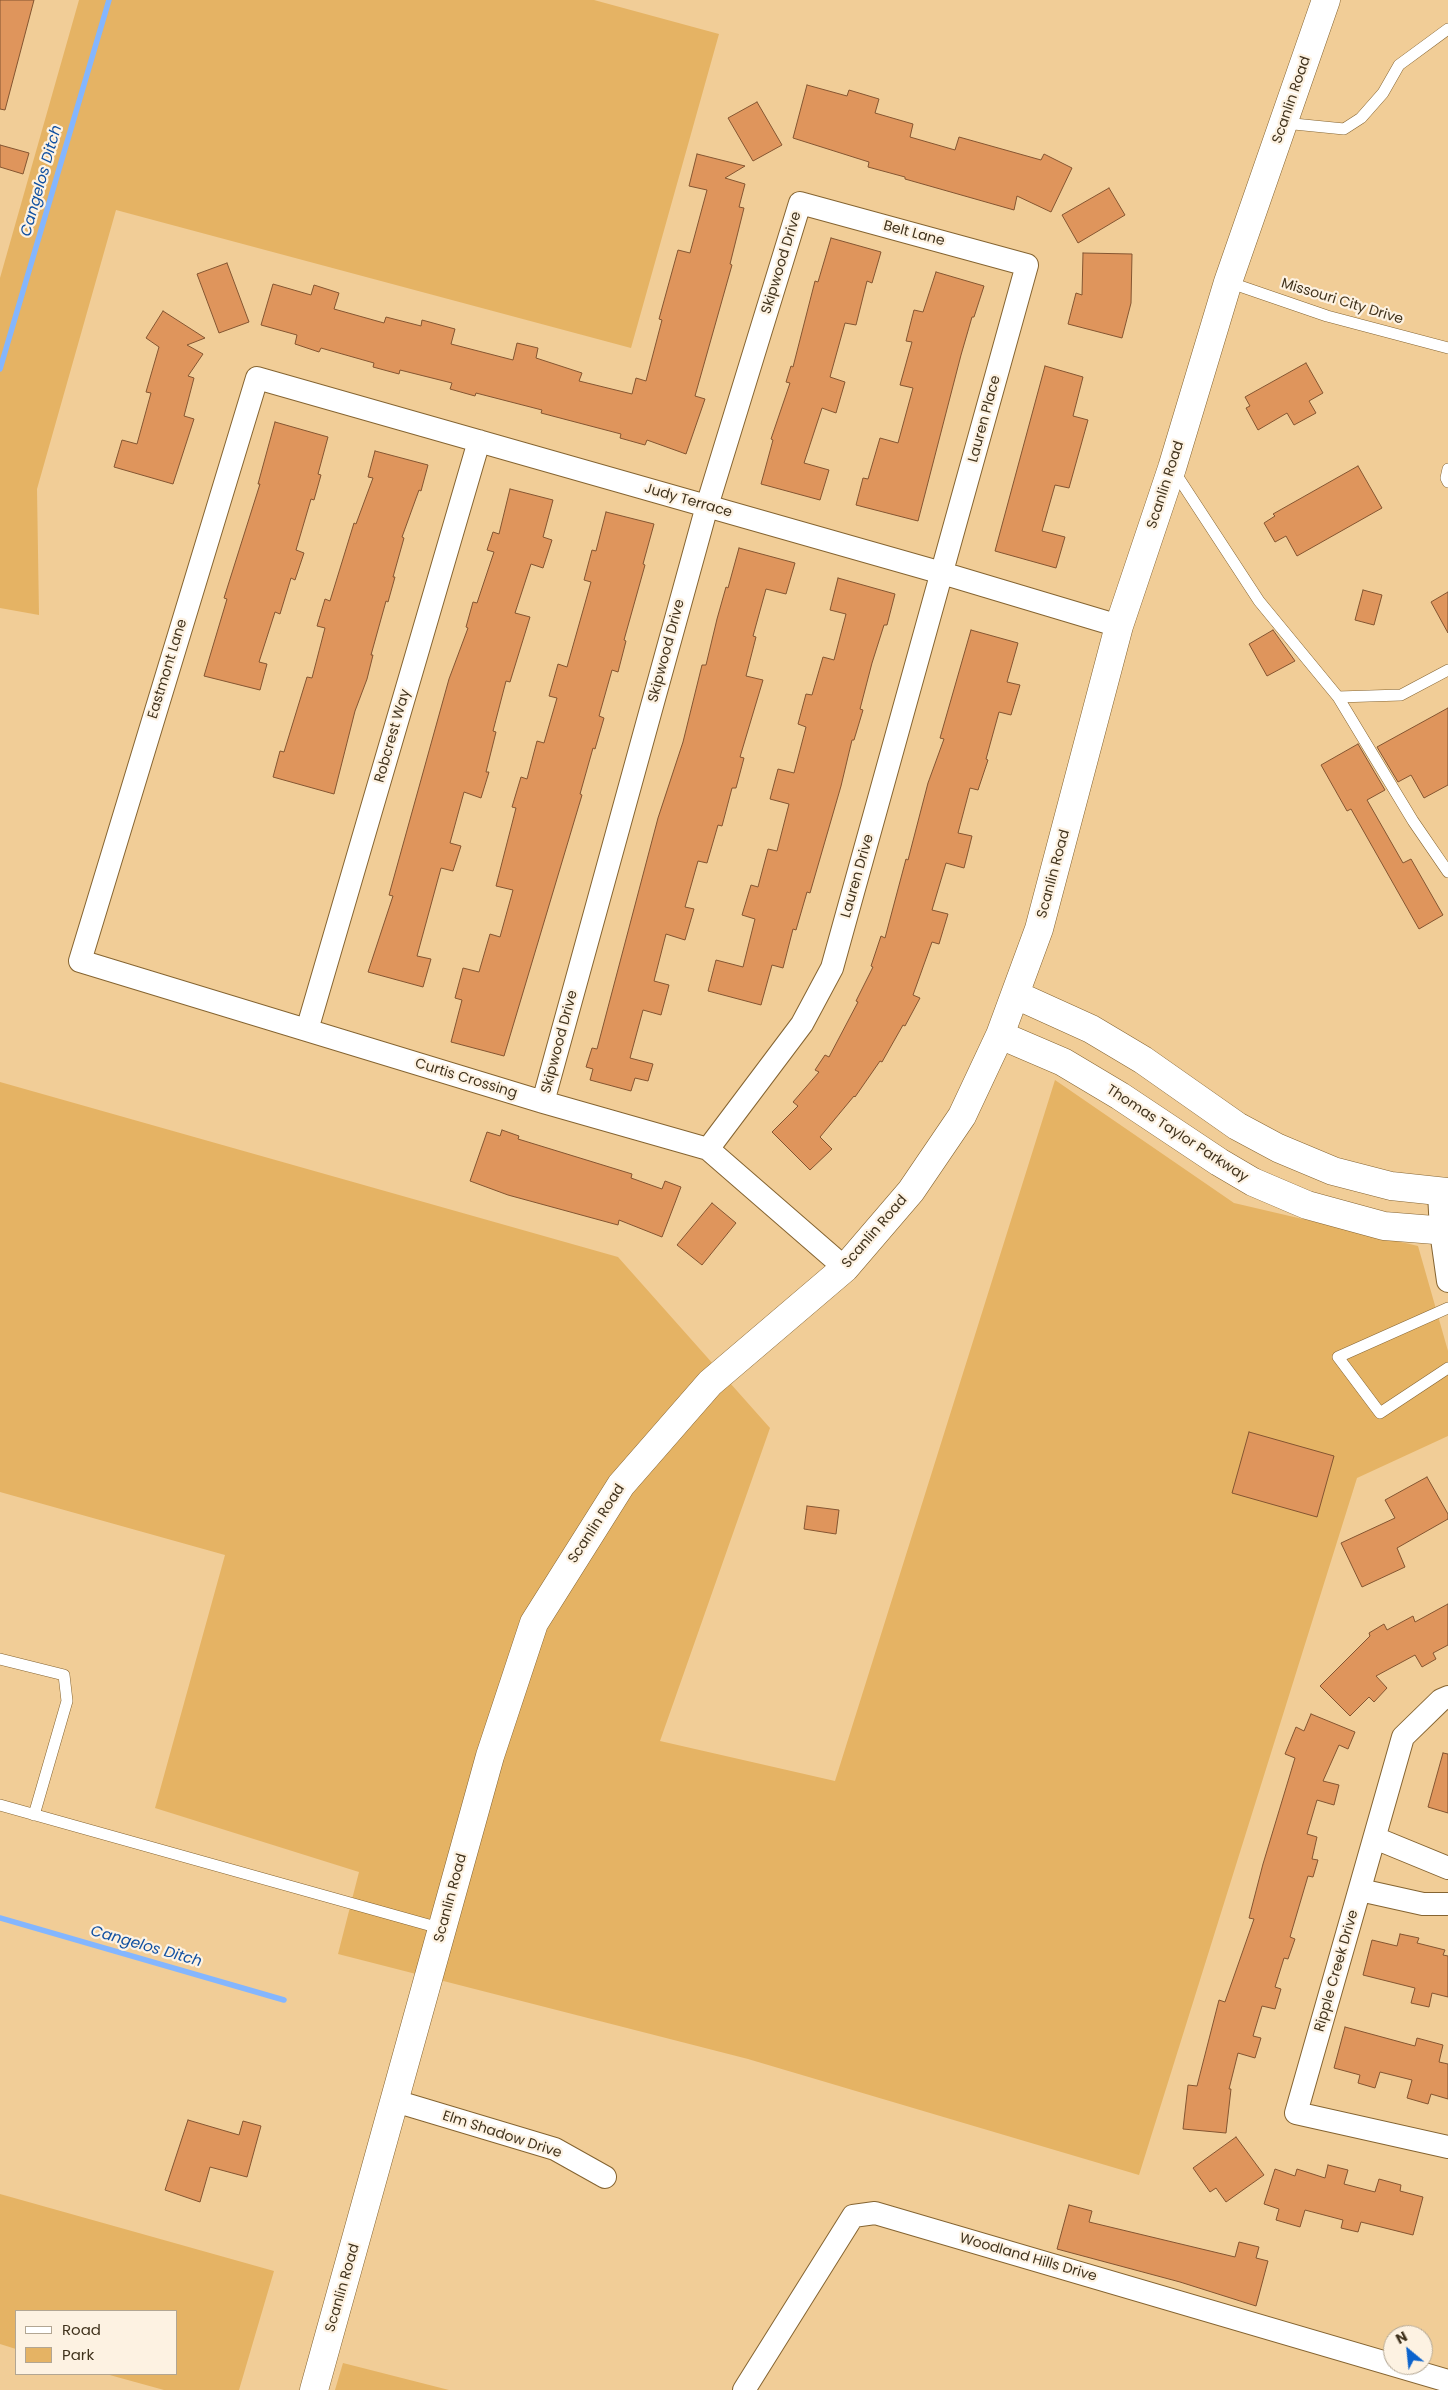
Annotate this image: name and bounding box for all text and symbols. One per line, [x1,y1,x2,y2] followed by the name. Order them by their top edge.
[1269,54,1315,146] street label: Scanlin Road
[18,123,66,239] water label: Cangelos Ditch
[758,210,806,316] street label: Skipwood Drive
[882,218,946,250] street label: Belt Lane
[1279,275,1405,329] street label: Missouri City Drive
[965,374,1005,464] street label: Lauren Place
[1144,439,1188,531] street label: Scanlin Road
[642,480,734,522] street label: Judy Terrace
[645,598,689,704] street label: Skipwood Drive
[145,617,191,721] street label: Eastmont Lane
[372,687,414,785] street label: Robcrest Way
[1034,828,1074,920] street label: Scanlin Road
[838,832,878,920] street label: Lauren Drive
[538,989,582,1095] street label: Skipwood Drive
[413,1055,519,1103] street label: Curtis Crossing
[1103,1082,1251,1186] street label: Thomas Taylor Parkway
[839,1192,911,1272] street label: Scanlin Road
[565,1481,629,1567] street label: Scanlin Road
[431,1852,471,1944] street label: Scanlin Road
[1312,1908,1362,2034] street label: Ripple Creek Drive
[88,1923,204,1971] water label: Cangelos Ditch
[440,2108,564,2162] street label: Elm Shadow Drive
[957,2230,1099,2286] street label: Woodland Hills Drive
[322,2242,364,2334] street label: Scanlin Road
[15,2310,178,2375] legend
[62,2319,101,2340] text: Road
[1383,2325,1433,2375] north arrow
[1392,2326,1411,2349] text: N
[62,2344,94,2365] text: Park

